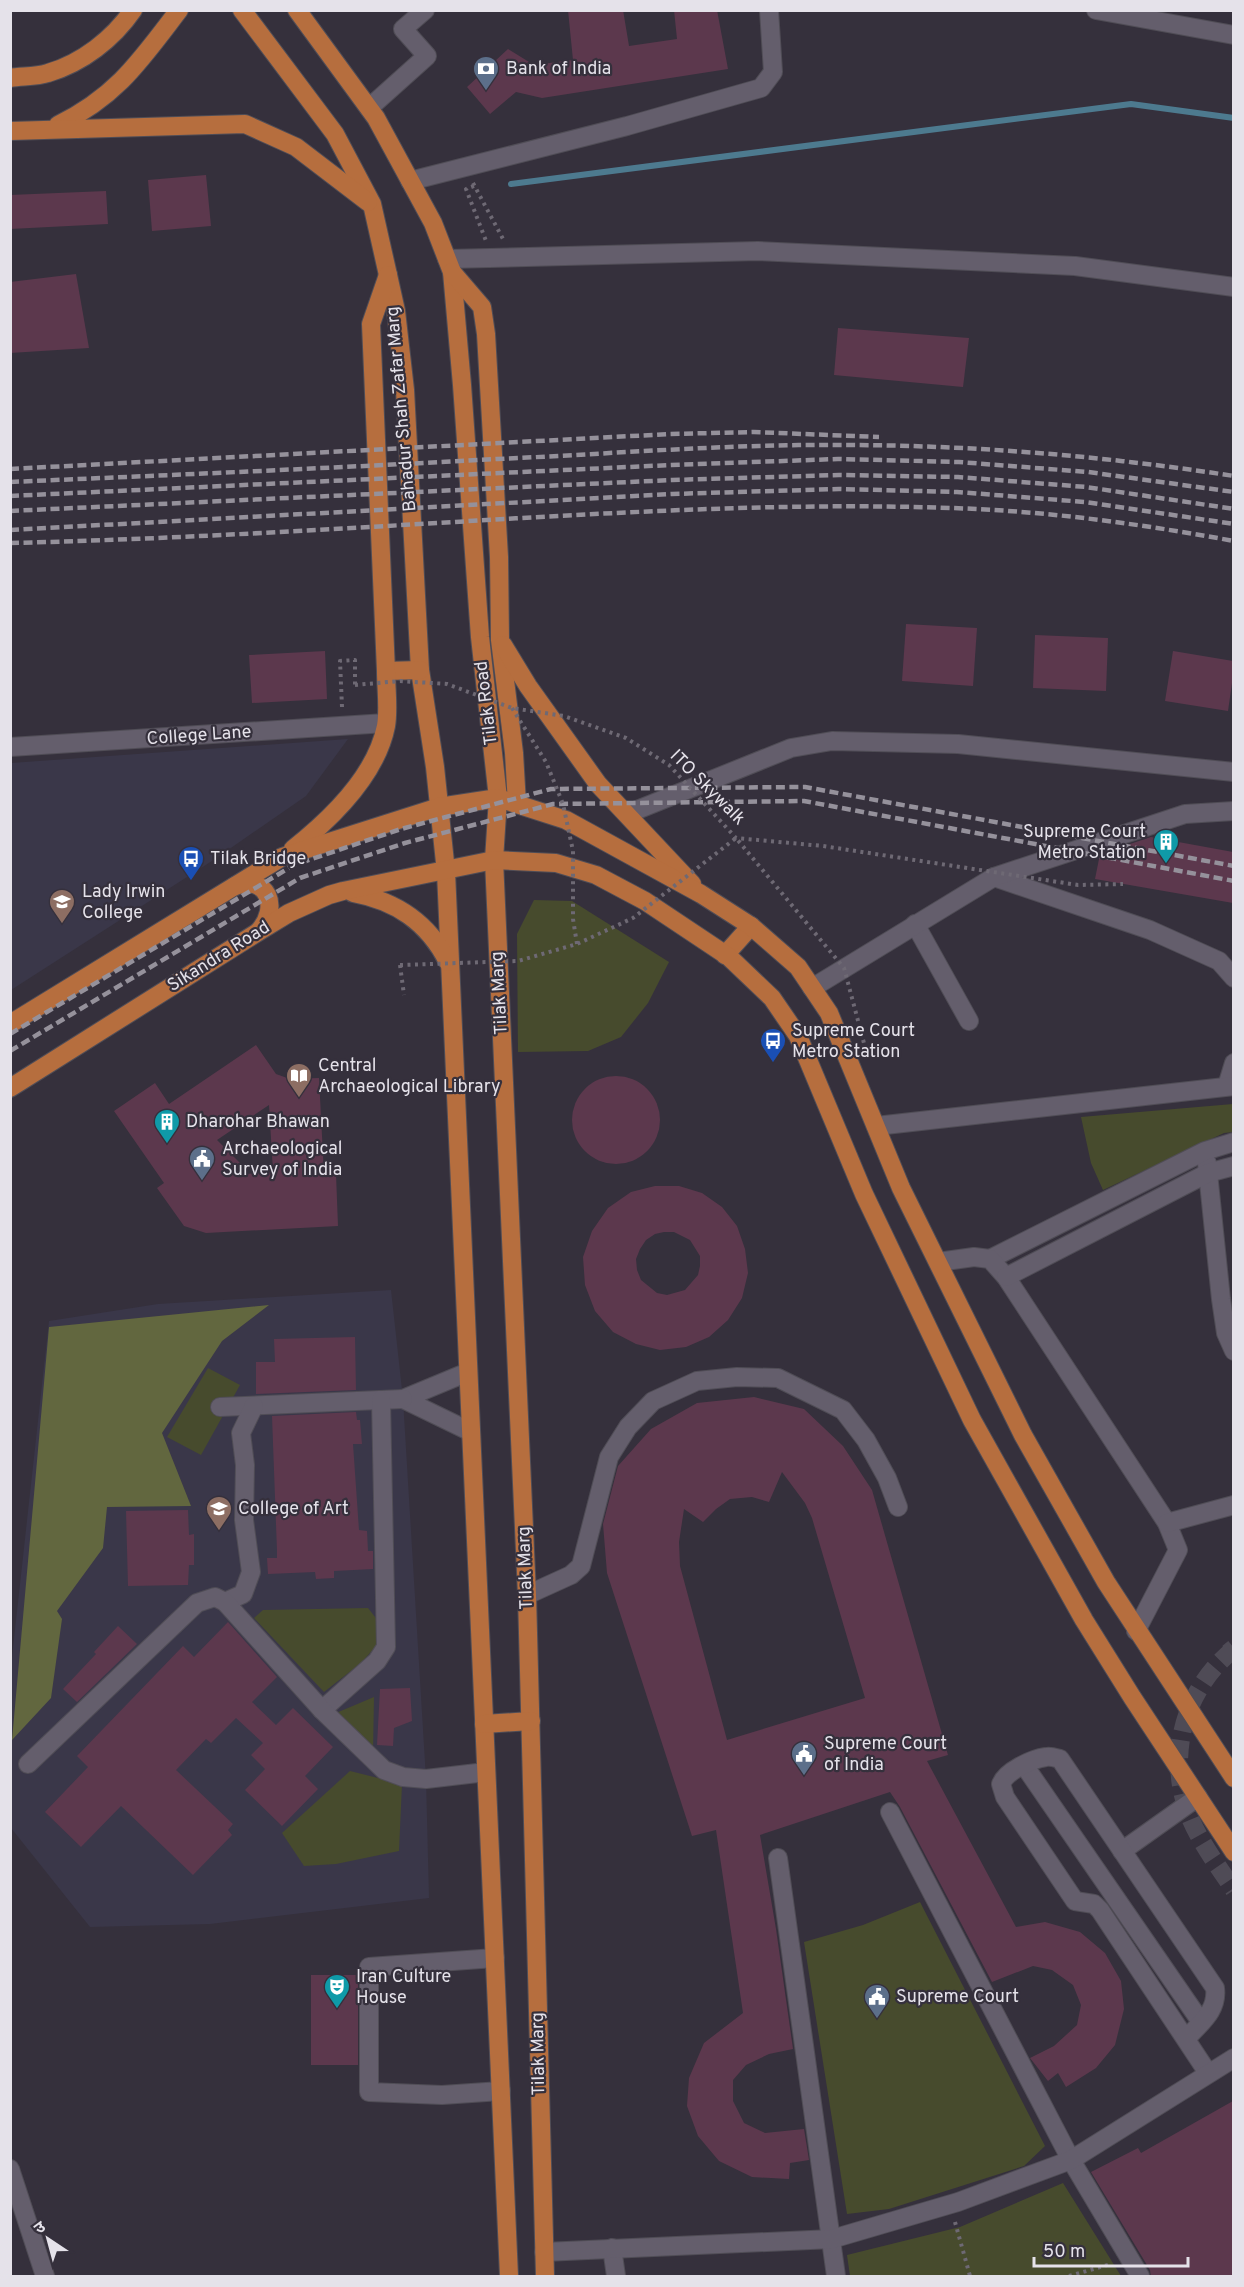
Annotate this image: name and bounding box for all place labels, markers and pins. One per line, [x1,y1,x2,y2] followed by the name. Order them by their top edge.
[471,54,501,92] bank icon: Bank of India
[506,58,611,81] place label: Bank of India
[1023,821,1146,865] place label: Supreme Court Metro Station
[1151,827,1181,865] building icon: Supreme Court Metro Station
[176,844,206,882] bus stop icon: Tilak Bridge
[210,848,306,871] place label: Tilak Bridge
[82,881,165,925] place label: Lady Irwin College
[47,887,77,925] school or university icon: Lady Irwin College
[792,1020,915,1064] place label: Supreme Court‌ Metro Station
[758,1026,788,1064] bus stop icon: Supreme Court‌ Metro Station
[318,1055,500,1099] place label: Central Archaeological Library
[284,1061,314,1099] library icon: Central Archaeological Library
[152,1107,182,1145] building icon: Dharohar Bhawan
[186,1111,330,1134] place label: Dharohar Bhawan
[222,1138,343,1182] place label: Archaeological Survey of India
[187,1144,217,1182] public building icon: Archaeological Survey of India
[204,1494,234,1532] school or university icon: College of Art
[238,1498,349,1521] place label: College of Art
[824,1733,947,1777] place label: Supreme Court of India
[789,1739,819,1777] public building icon: Supreme Court of India
[356,1966,451,2010] place label: Iran Culture House
[322,1972,352,2010] theatre icon: Iran Culture House
[862,1982,892,2020] public building icon: Supreme Court
[896,1986,1019,2009] place label: Supreme Court

